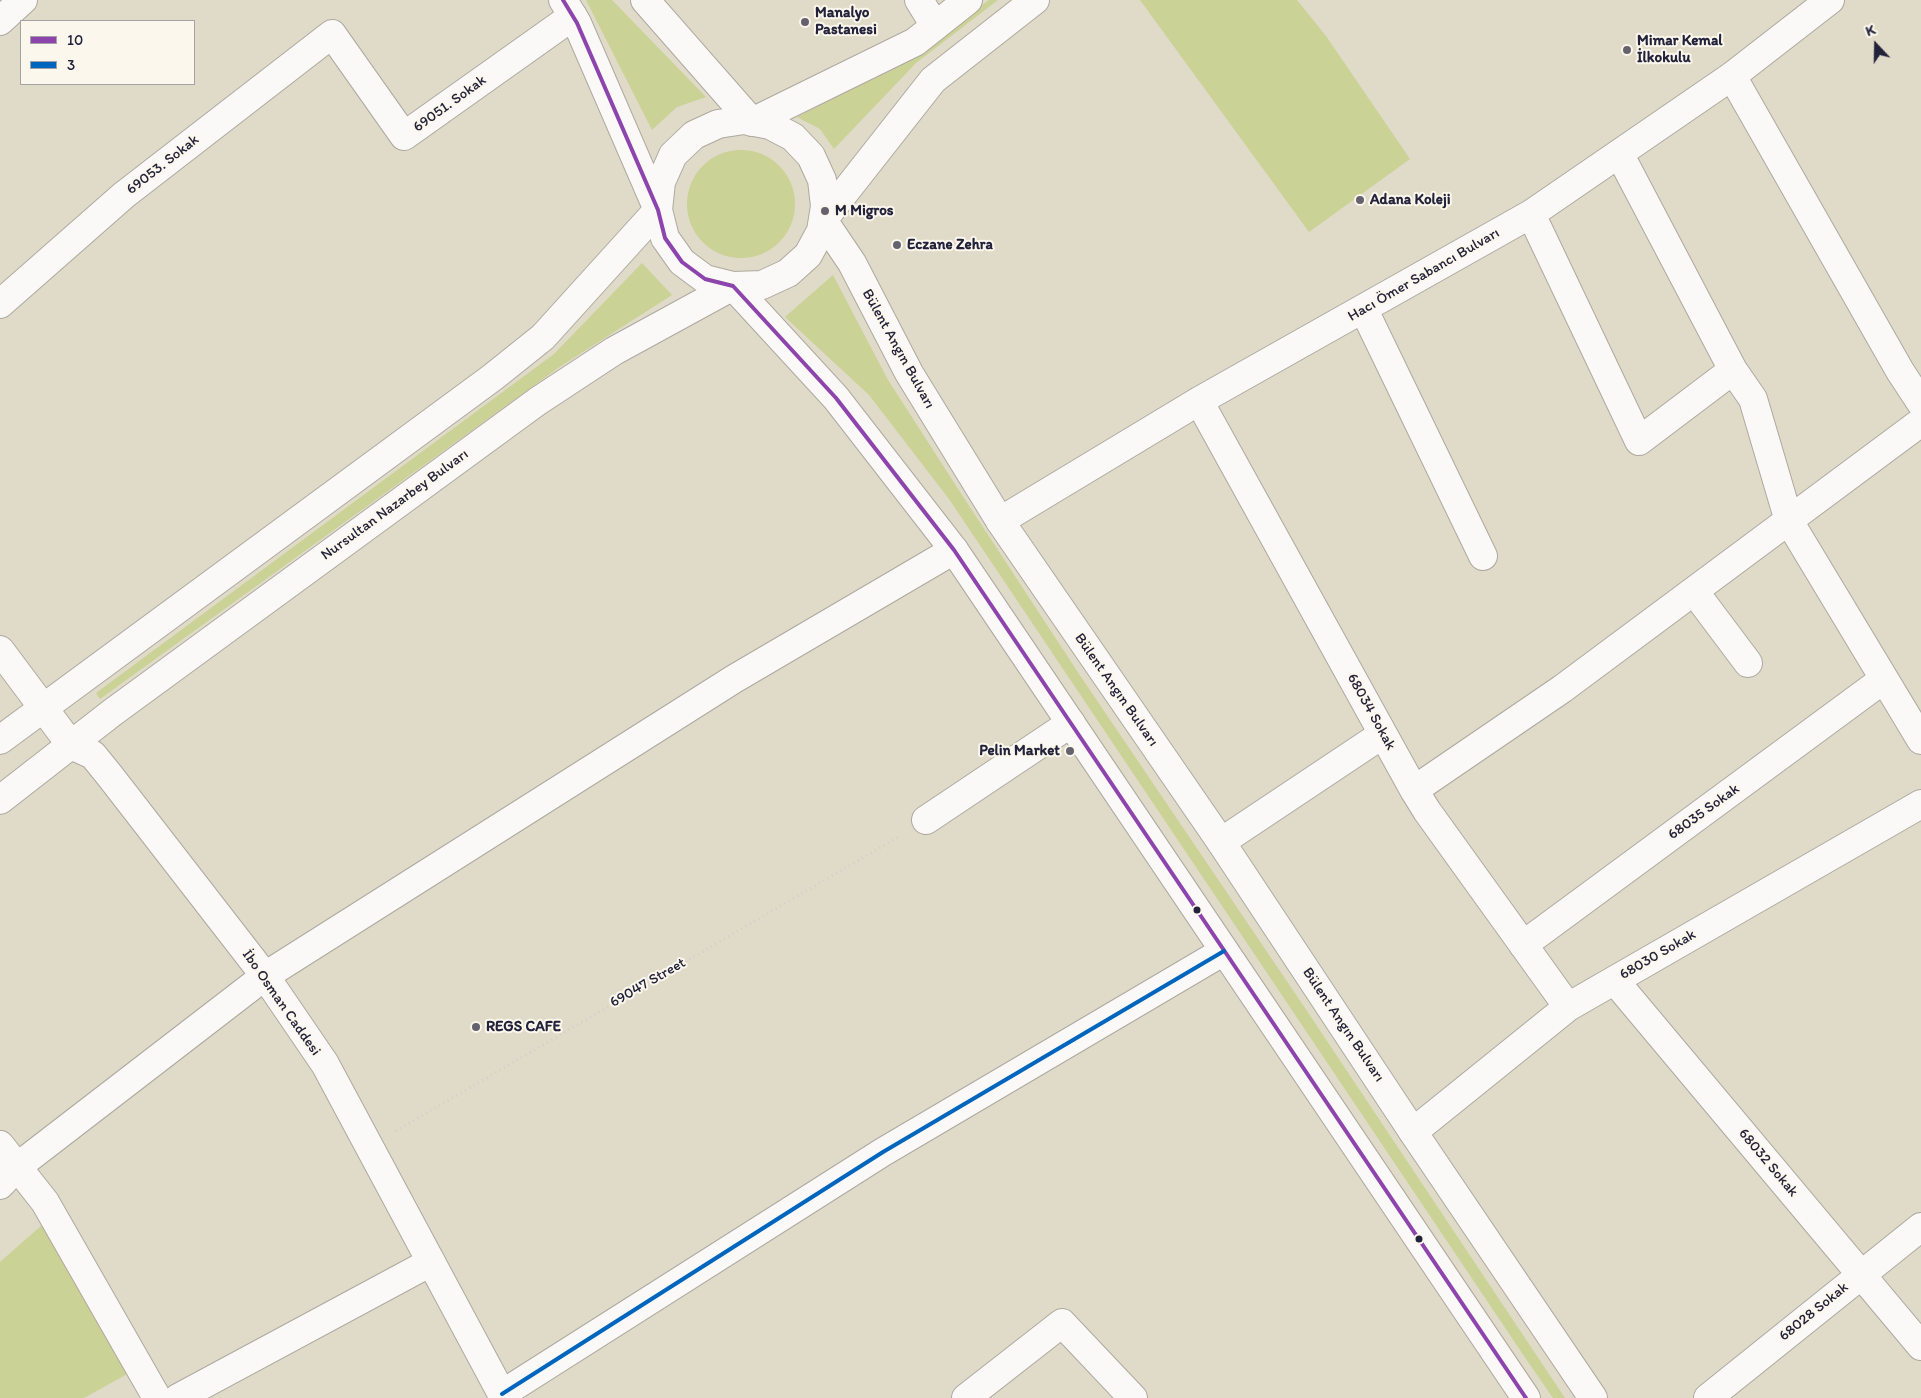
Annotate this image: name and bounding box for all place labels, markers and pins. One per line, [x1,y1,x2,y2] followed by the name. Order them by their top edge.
[815,4,877,39] place label: Manalyo Pastanesi
[799,16,811,28] marker: Manalyo Pastanesi
[1637,32,1723,67] place label: Mimar Kemal İlkokulu
[1621,44,1633,56] marker: Mimar Kemal İlkokulu
[1370,191,1451,209] place label: Adana Koleji
[1354,194,1366,206] marker: Adana Koleji
[835,202,894,220] place label: M Migros
[819,205,831,217] marker: M Migros
[907,236,993,254] place label: Eczane Zehra
[891,239,903,251] marker: Eczane Zehra
[979,742,1060,760] place label: Pelin Market
[1064,745,1076,757] marker: Pelin Market
[1192,905,1202,915] unlabelled marker
[486,1018,561,1036] place label: REGS CAFE
[470,1021,482,1033] marker: REGS CAFE
[1414,1234,1424,1244] unlabelled marker

